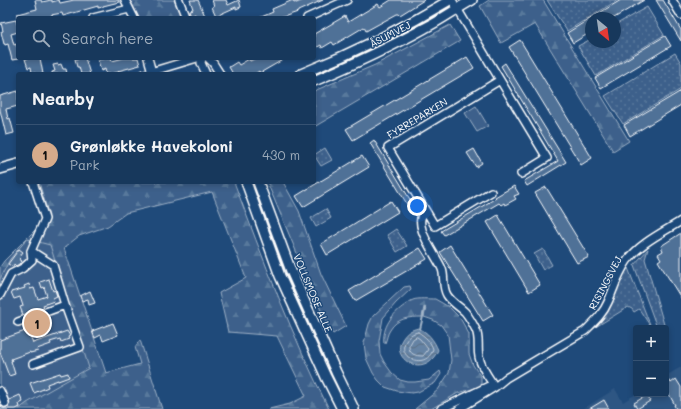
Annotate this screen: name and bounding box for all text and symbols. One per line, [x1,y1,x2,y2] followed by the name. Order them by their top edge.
[585,12,621,48] north arrow
[16,16,316,60] search box
[367,17,413,50] street label: ÅSUMVEJ
[30,27,52,49] icon: search
[62,28,153,48] text: Search here
[32,87,94,109] text: Nearby
[384,94,450,142] street label: FYRREPARKEN
[70,136,233,156] text: Grønløkke Havekoloni
[42,146,48,163] text: 1
[262,146,300,163] text: 430 m
[70,156,99,173] text: Park
[407,196,427,216] your location
[290,252,336,335] street label: VOLLSMOSE ALLE
[585,253,625,312] street label: RISINGSVEJ
[24,308,50,338] pin: 1
[633,325,669,397] map controls
[633,325,669,361] button: +
[633,361,669,397] button: −

